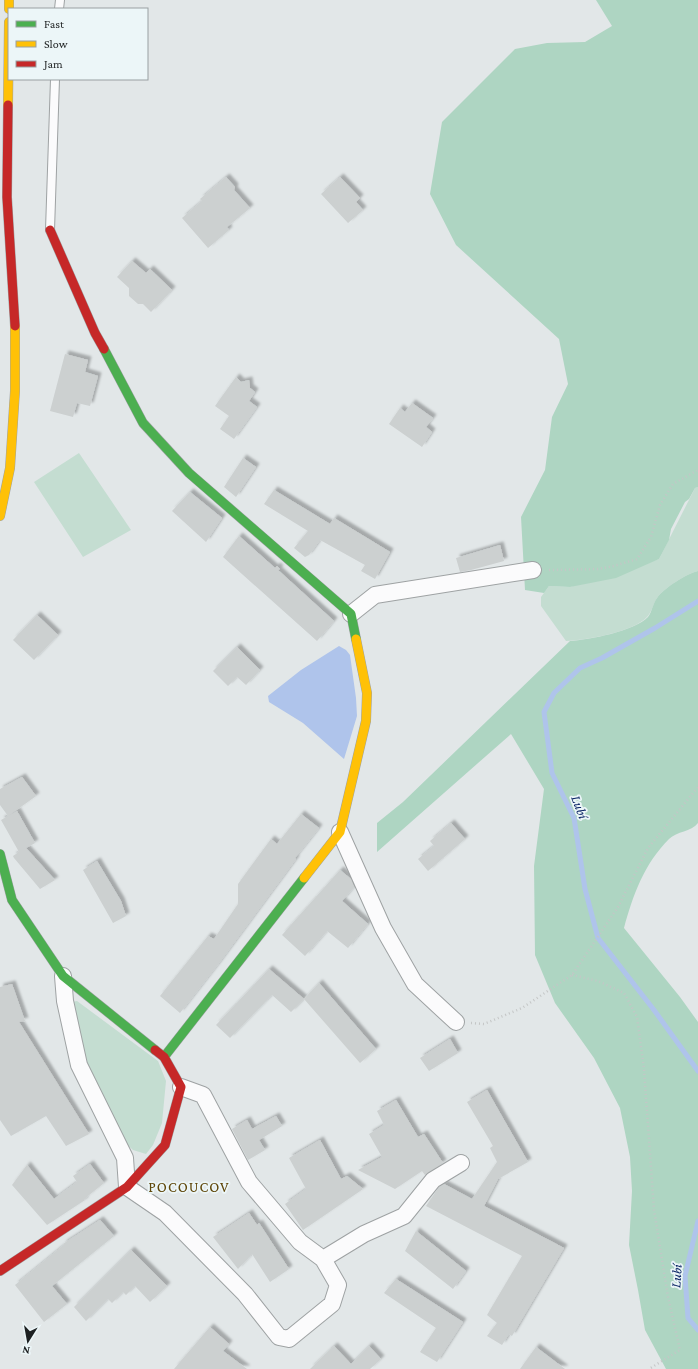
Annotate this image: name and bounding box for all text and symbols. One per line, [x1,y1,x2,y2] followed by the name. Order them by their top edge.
[8,8,148,80] legend
[44,17,65,31] text: Fast
[44,37,68,51] text: Slow
[43,57,63,71] text: Jam
[568,793,593,823] water label: Lubí
[148,1179,230,1195] district label: POCOUCOV
[667,1261,685,1289] water label: Lubí
[8,1321,48,1361] north arrow
[21,1344,31,1357] text: N

